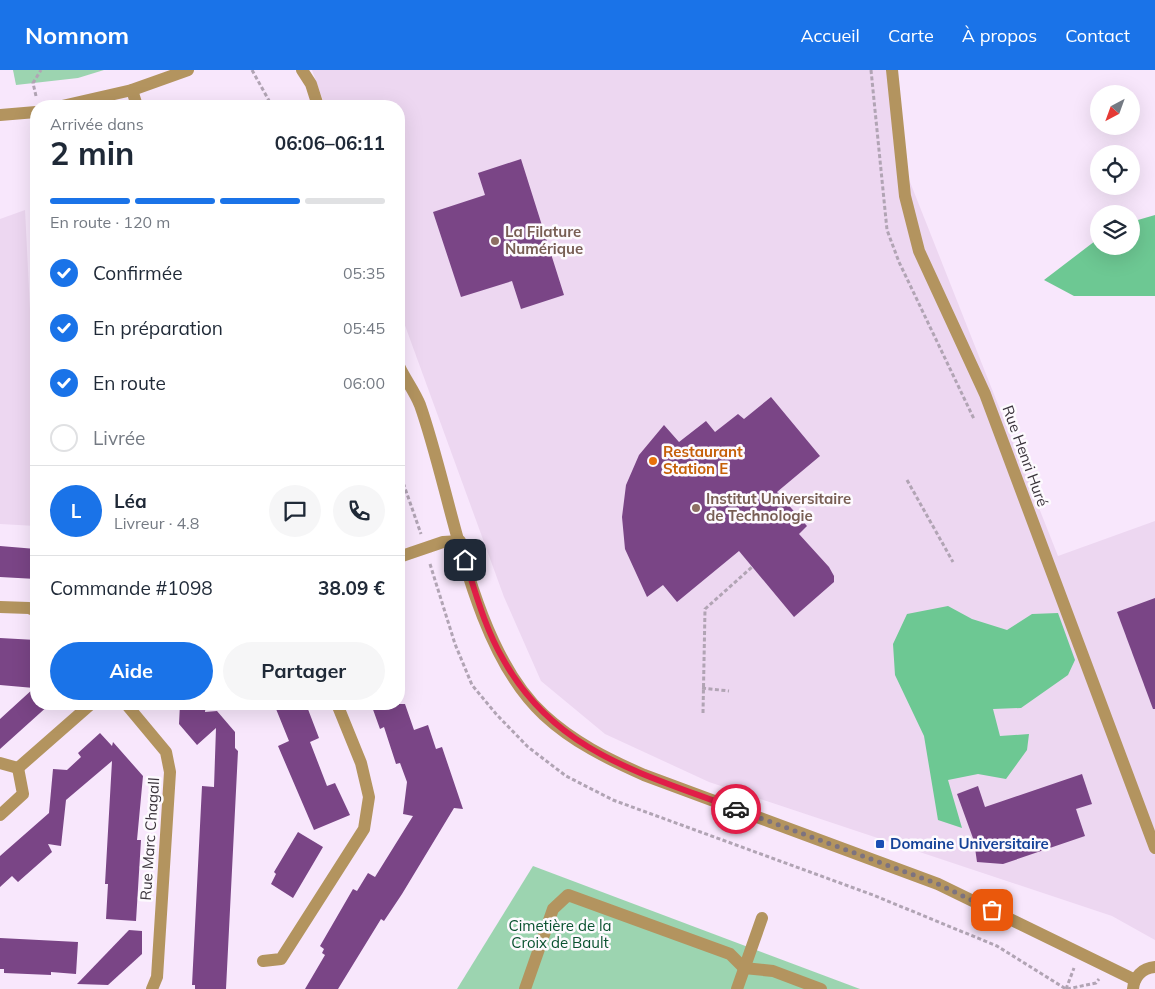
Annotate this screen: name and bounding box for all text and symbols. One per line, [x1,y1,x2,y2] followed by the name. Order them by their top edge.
[25,20,129,50] text: Nomnom
[800,24,860,47] text: Accueil
[888,24,934,47] text: Carte
[962,24,1037,47] text: À propos
[1065,24,1130,47] text: Contact
[1090,85,1140,135] north arrow
[1090,85,1140,255] map controls
[50,114,144,134] text: Arrivée dans
[275,131,385,155] text: 06:06–06:11
[50,133,134,173] text: 2 min
[1090,145,1140,195] button: locate
[1090,205,1140,255] button: layers
[50,212,170,232] text: En route · 120 m
[505,222,583,258] place label: La Filature Numérique
[489,235,501,247] marker: La Filature Numérique
[50,259,78,287] icon: check
[93,261,182,285] text: Confirmée
[343,263,385,283] text: 05:35
[50,314,78,342] icon: check
[93,316,223,340] text: En préparation
[343,318,385,338] text: 05:45
[50,369,78,397] icon: check
[93,371,166,395] text: En route
[343,373,385,393] text: 06:00
[998,403,1053,509] street label: Rue Henri Huré
[93,426,145,450] text: Livrée
[663,442,743,478] place label: Restaurant Station E
[647,455,659,467] marker: Restaurant Station E
[269,485,321,537] button: chat
[333,485,385,537] button: phone
[114,489,147,513] text: Léa
[706,489,851,525] place label: Institut Universitaire de Technologie
[71,499,81,523] text: L
[690,502,702,514] marker: Institut Universitaire de Technologie
[114,513,199,533] text: Livreur · 4.8
[444,539,486,581] pin
[451,546,479,574] icon: home
[50,576,213,600] text: Commande #1098
[318,576,385,600] text: 38.09 €
[50,642,213,700] button: Aide
[223,642,385,700] button: Partager
[136,777,163,901] street label: Rue Marc Chagall
[711,784,761,834] courier
[722,795,750,823] icon: car
[890,834,1049,853] place label: Domaine Universitaire
[874,838,886,850] marker: Domaine Universitaire
[971,889,1013,931] pin
[978,896,1006,924] icon: bag
[508,916,612,952] park label: Cimetière de la Croix de Bault

